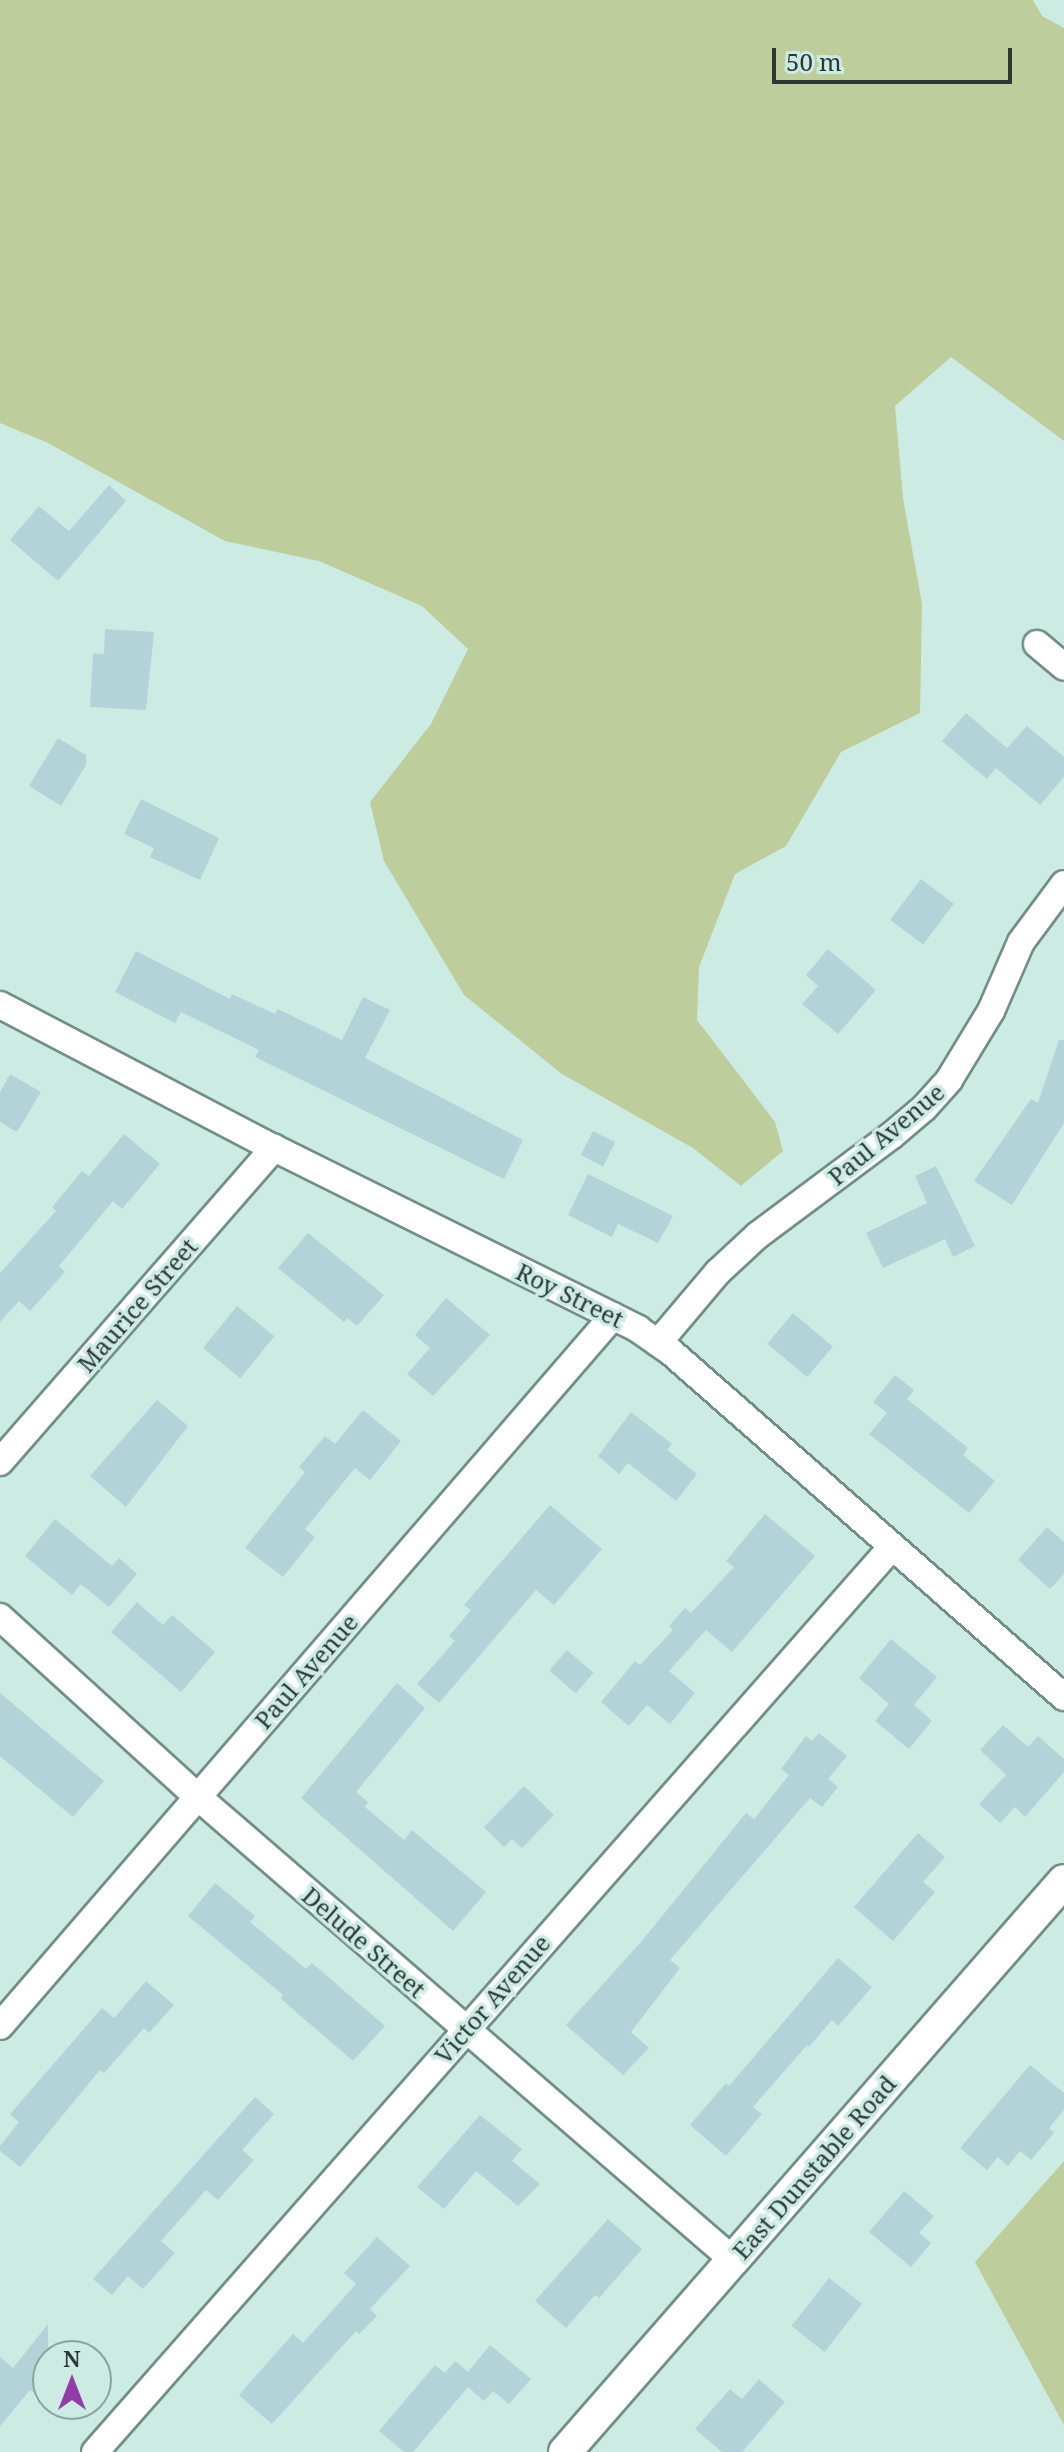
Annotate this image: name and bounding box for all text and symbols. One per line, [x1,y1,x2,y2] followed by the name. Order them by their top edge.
[776,32,1016,82] scale bar
[786,45,842,78] text: 50 m
[822,1077,950,1191] street label: Paul Avenue
[71,1232,203,1378] street label: Maurice Street
[512,1257,628,1333] street label: Roy Street
[248,1608,364,1734] street label: Paul Avenue
[297,1881,431,2003] street label: Delude Street
[428,1929,556,2069] street label: Victor Avenue
[726,2069,902,2265] street label: East Dunstable Road
[32,2340,112,2420] north arrow
[63,2343,81,2373] text: N

